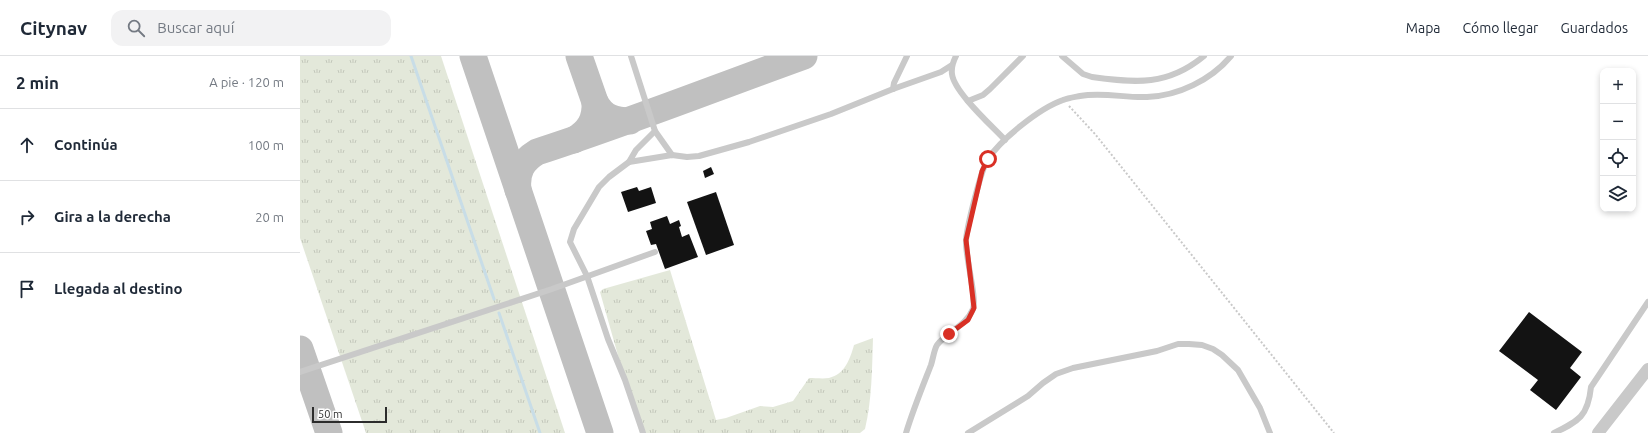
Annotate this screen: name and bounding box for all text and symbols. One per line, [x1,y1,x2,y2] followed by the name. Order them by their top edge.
[111,10,391,46] search box
[20,17,87,39] text: Citynav
[125,17,147,39] icon: search
[157,19,234,36] text: Buscar aquí
[1406,20,1441,36] text: Mapa
[1463,20,1538,36] text: Cómo llegar
[1560,20,1628,36] text: Guardados
[1600,68,1636,212] map controls
[1600,68,1636,104] button: +
[16,73,59,92] text: 2 min
[209,75,284,89] text: A pie · 120 m
[1600,104,1636,140] button: −
[16,134,38,156] icon: ahead
[54,136,118,153] text: Continúa
[248,138,284,152] text: 100 m
[1600,140,1636,176] button: locate
[979,150,997,168] route start
[1600,176,1636,212] button: layers
[16,206,38,228] icon: right
[54,208,171,225] text: Gira a la derecha
[255,210,284,224] text: 20 m
[16,278,38,300] icon: arrive
[54,280,183,297] text: Llegada al destino
[940,325,958,343] route end
[312,405,387,424] scale bar
[318,408,342,420] text: 50 m

